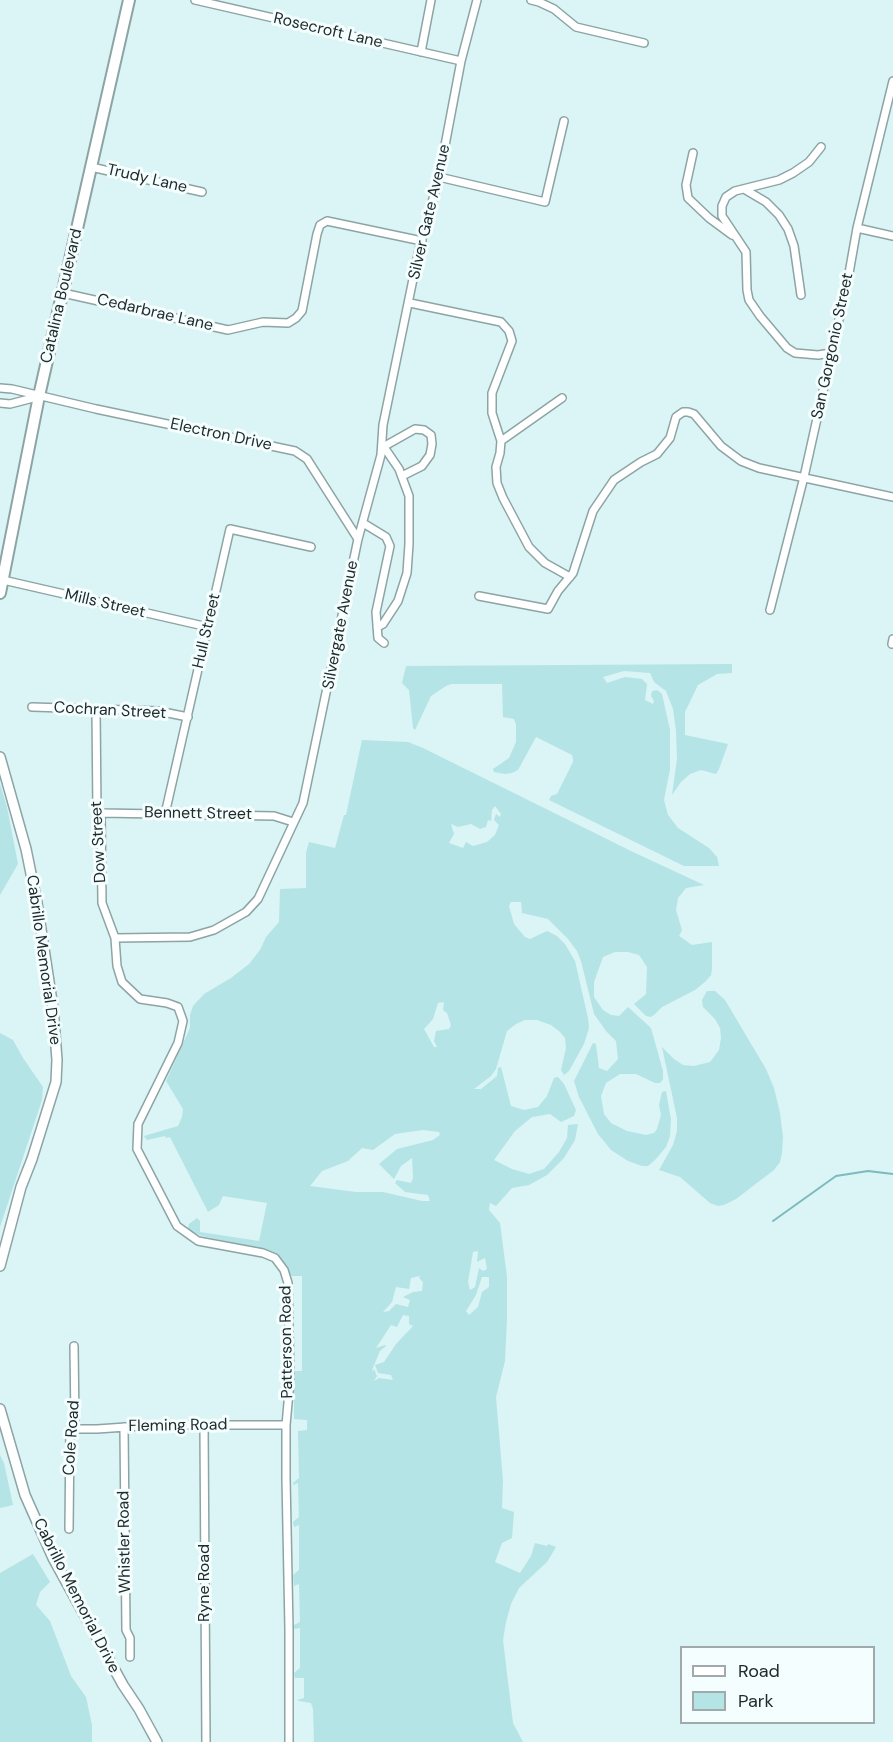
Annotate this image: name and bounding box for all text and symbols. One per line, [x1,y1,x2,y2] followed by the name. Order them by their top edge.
[272,9,384,53] street label: Rosecroft Lane
[405,142,455,282] street label: Silver Gate Avenue
[105,160,189,198] street label: Trudy Lane
[37,227,87,365] street label: Catalina Boulevard
[808,271,858,421] street label: San Gorgonio Street
[95,290,215,336] street label: Cedarbrae Lane
[168,415,274,455] street label: Electron Drive
[319,559,363,691] street label: Silvergate Avenue
[63,585,147,623] street label: Mills Street
[189,591,225,671] street label: Hull Street
[53,698,167,724] street label: Cochran Street
[87,801,111,883] street label: Dow Street
[144,803,252,825] street label: Bennett Street
[22,874,64,1046] street label: Cabrillo Memorial Drive
[276,1285,298,1399] street label: Patterson Road
[60,1400,84,1476] street label: Cole Road
[128,1416,228,1436] street label: Fleming Road
[115,1491,135,1593] street label: Whistler Road
[29,1515,123,1677] street label: Cabrillo Memorial Drive
[195,1544,215,1622] street label: Ryne Road
[680,1646,875,1724] legend
[738,1659,780,1683] text: Road
[738,1689,774,1713] text: Park

